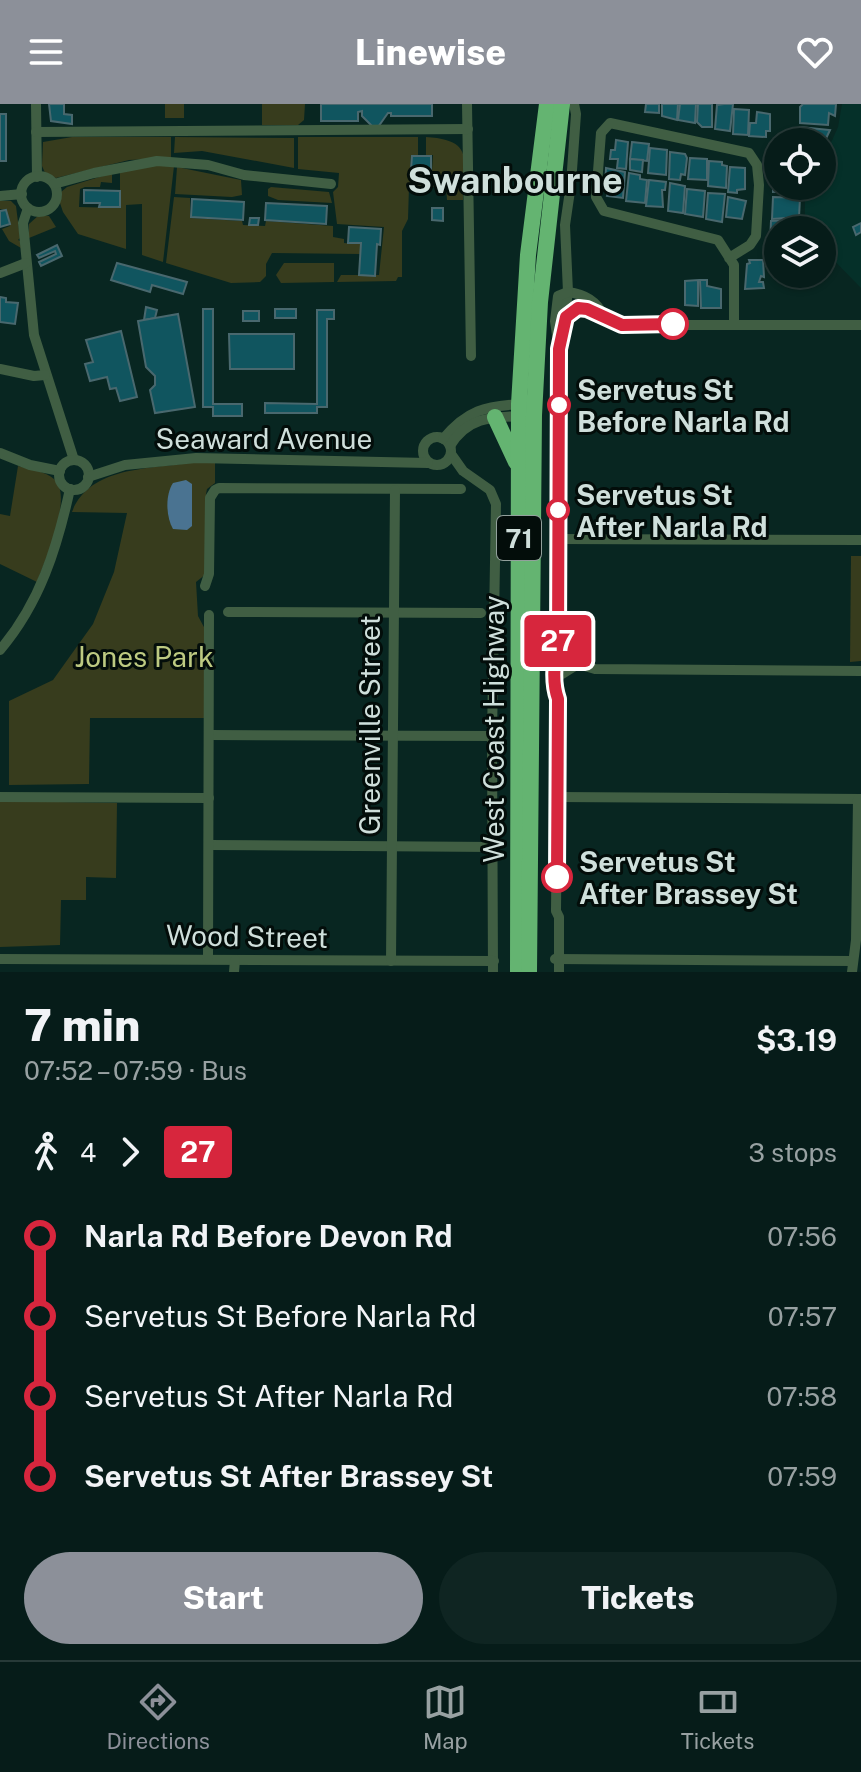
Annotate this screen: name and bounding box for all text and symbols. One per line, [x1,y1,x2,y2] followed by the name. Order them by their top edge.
[24,30,68,74] icon: menu
[793,30,837,74] icon: heart
[355,31,506,73] text: Linewise
[764,128,836,288] map controls
[764,128,836,200] button: locate
[407,159,623,201] district label: Swanbourne
[764,216,836,288] button: layers
[658,309,688,339] unlabelled marker
[577,373,790,438] place label: Servetus St Before Narla Rd
[548,394,570,416] marker: Servetus St Before Narla Rd
[156,422,372,455] street label: Seaward Avenue
[576,478,768,543] place label: Servetus St After Narla Rd
[547,499,569,521] marker: Servetus St After Narla Rd
[497,516,541,560] road number: 71
[477,595,510,863] street label: West Coast Highway
[353,615,386,835] street label: Greenville Street
[522,615,594,667] line badge: 27
[540,624,576,657] text: 27
[74,640,214,673] park label: Jones Park
[579,845,798,910] place label: Servetus St After Brassey St
[542,862,572,892] marker: Servetus St After Brassey St
[166,918,328,954] street label: Wood Street
[24,999,140,1051] text: 7 min
[756,1022,837,1058] text: $3.19
[24,1055,247,1086] text: 07:52 – 07:59 · Bus
[24,1130,68,1174] icon: walk
[108,1130,152,1174] icon: forward
[180,1135,216,1168] text: 27
[80,1137,96,1168] text: 4
[748,1137,837,1168] text: 3 stops
[84,1218,453,1254] text: Narla Rd Before Devon Rd
[767,1221,837,1252] text: 07:56
[84,1298,476,1334] text: Servetus St Before Narla Rd
[768,1301,837,1332] text: 07:57
[84,1378,453,1414] text: Servetus St After Narla Rd
[767,1381,837,1412] text: 07:58
[84,1458,493,1494] text: Servetus St After Brassey St
[767,1461,837,1492] text: 07:59
[24,1552,423,1644] button: Start
[439,1552,837,1644] button: Tickets
[107,1680,210,1754] tab: Directions
[423,1680,468,1754] tab: Map
[681,1680,754,1754] tab: Tickets

